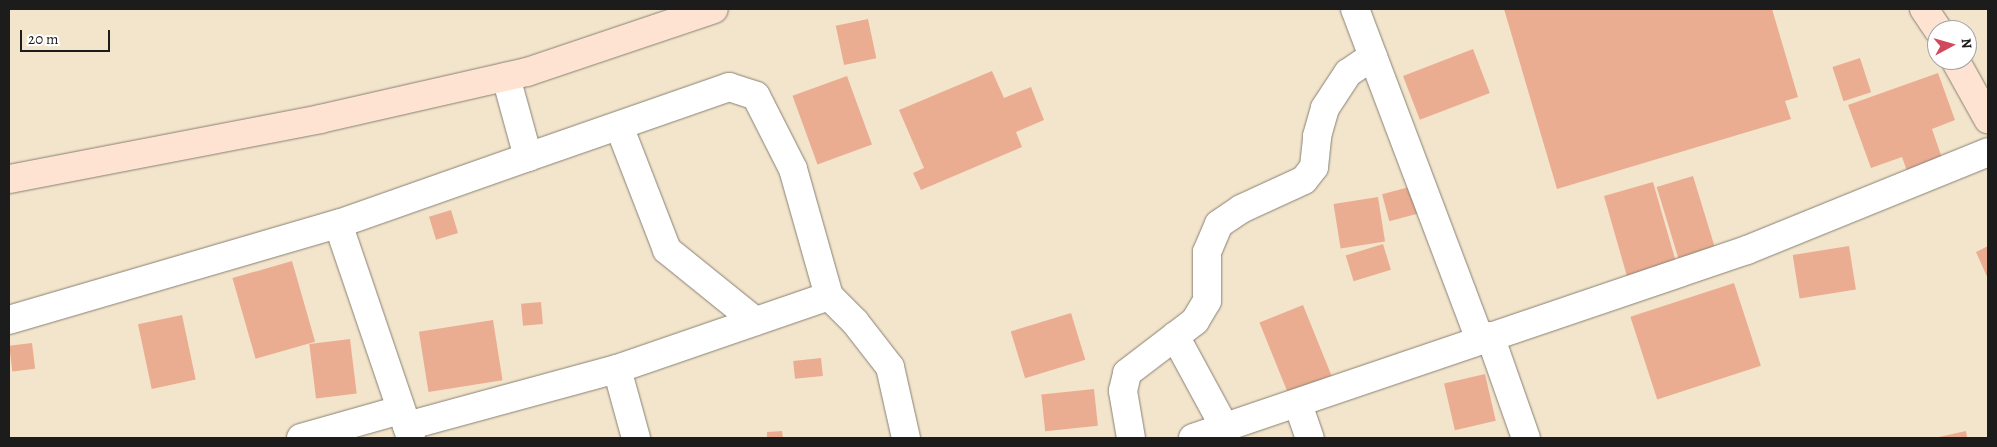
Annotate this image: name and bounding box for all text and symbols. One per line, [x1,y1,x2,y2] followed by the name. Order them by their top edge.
[22,20,112,52] scale bar
[1927,20,1977,70] north arrow
[28,29,59,49] text: 20 m
[1956,37,1976,50] text: N

